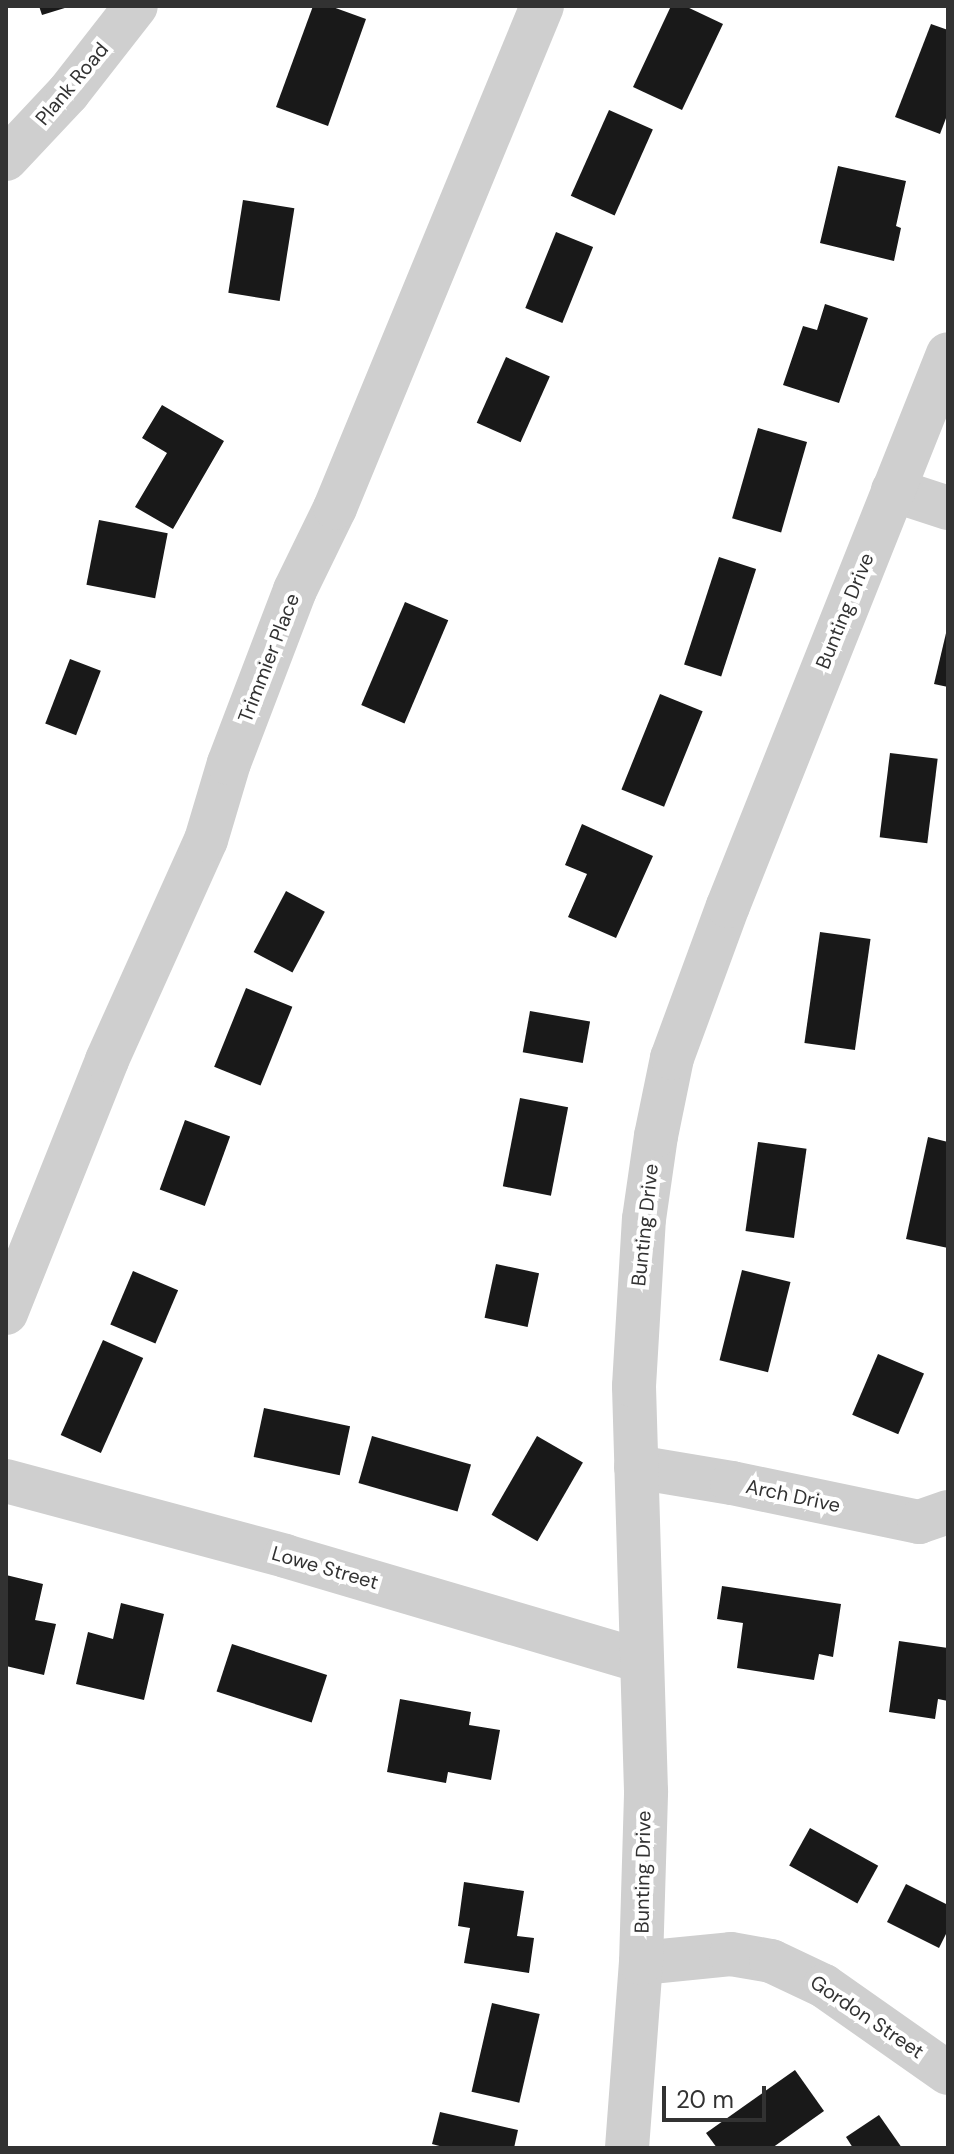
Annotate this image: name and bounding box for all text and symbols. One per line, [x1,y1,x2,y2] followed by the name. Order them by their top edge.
[31,38,113,130] street label: Plank Road
[811,550,879,672] street label: Bunting Drive
[233,590,305,726] street label: Trimmier Place
[627,1163,663,1287] street label: Bunting Drive
[744,1474,842,1518] street label: Arch Drive
[269,1541,381,1595] street label: Lowe Street
[630,1810,656,1934] street label: Bunting Drive
[806,1970,928,2064] street label: Gordon Street
[666,2070,770,2120] scale bar
[676,2084,734,2115] text: 20 m

